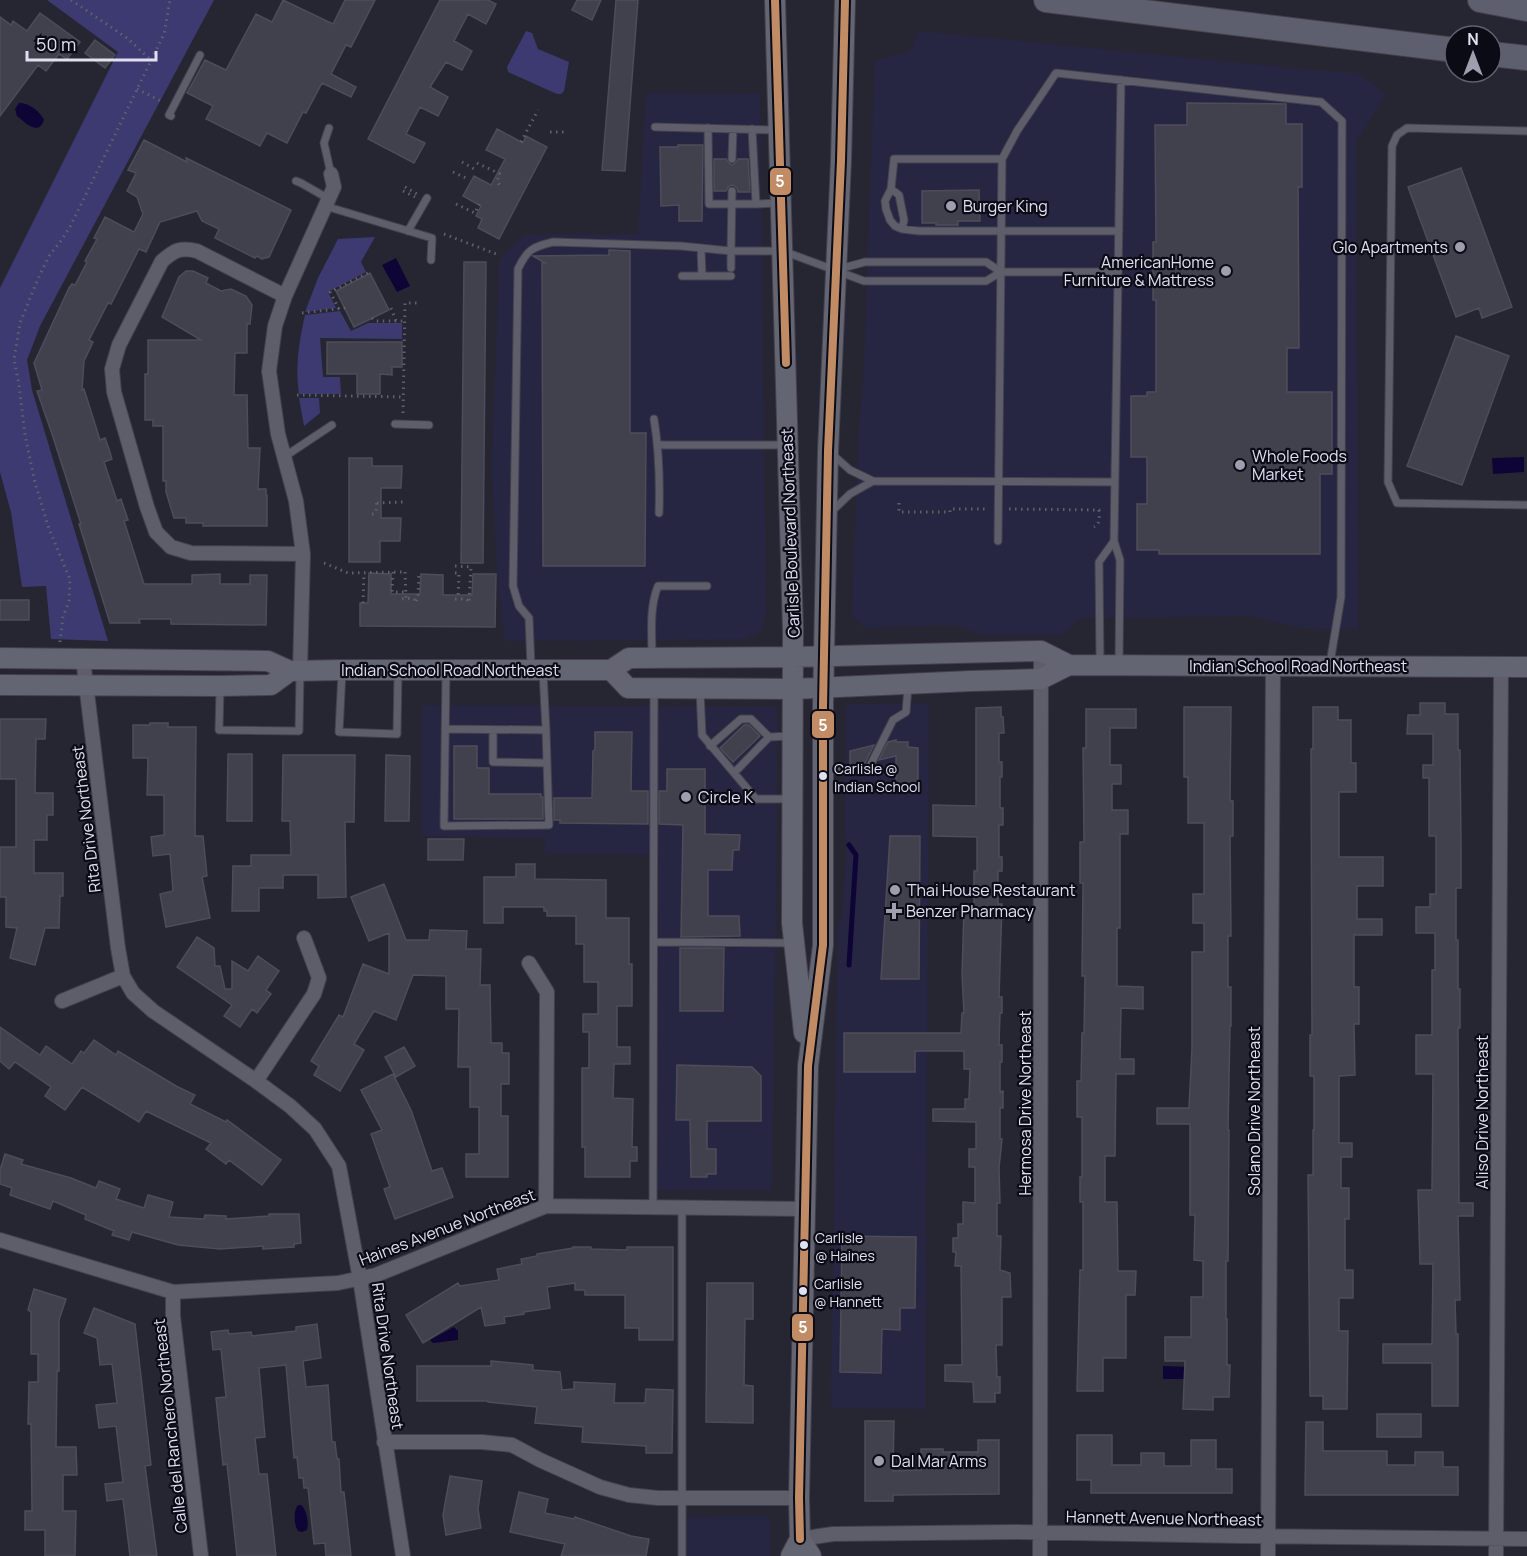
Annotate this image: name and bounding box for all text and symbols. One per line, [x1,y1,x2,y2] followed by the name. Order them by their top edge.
[27,24,156,62] scale bar
[1443,24,1503,84] north arrow
[1467,28,1479,50] text: N
[36,32,76,56] text: 50 m
[769,167,792,196] line badge: 5
[775,170,785,192] text: 5
[963,195,1048,217] place label: Burger King
[944,199,958,213] marker: Burger King
[1333,236,1448,258] place label: Glo Apartments
[1453,240,1467,254] marker: Glo Apartments
[1064,251,1214,291] place label: AmericanHome Furniture & Mattress
[1219,264,1233,278] marker: AmericanHome Furniture & Mattress
[775,428,805,638] street label: Carlisle Boulevard Northeast
[1252,445,1347,485] place label: Whole Foods Market
[1233,458,1247,472] marker: Whole Foods Market
[1189,655,1407,677] street label: Indian School Road Northeast
[341,659,559,681] street label: Indian School Road Northeast
[811,710,835,739] line badge: 5
[818,714,828,736] text: 5
[66,744,106,894] street label: Rita Drive Northeast
[834,759,921,796] place label: Carlisle @ Indian School
[817,770,829,782] marker: Carlisle @ Indian School
[698,786,754,808] place label: Circle K
[679,790,693,804] marker: Circle K
[907,879,1076,901] place label: Thai House Restaurant
[888,883,902,897] marker: Thai House Restaurant
[906,900,1034,922] place label: Benzer Pharmacy
[887,904,901,918] marker: Benzer Pharmacy
[1014,1010,1036,1196] street label: Hermosa Drive Northeast
[1243,1026,1265,1196] street label: Solano Drive Northeast
[1471,1035,1493,1189] street label: Aliso Drive Northeast
[356,1183,538,1271] street label: Haines Avenue Northeast
[815,1228,875,1265] place label: Carlisle @ Haines
[798,1239,810,1251] marker: Carlisle @ Haines
[814,1274,882,1311] place label: Carlisle @ Hannett
[367,1281,409,1431] street label: Rita Drive Northeast
[797,1285,809,1297] marker: Carlisle @ Hannett
[791,1313,814,1342] line badge: 5
[798,1316,808,1338] text: 5
[148,1318,192,1534] street label: Calle del Ranchero Northeast
[891,1450,987,1472] place label: Dal Mar Arms
[872,1454,886,1468] marker: Dal Mar Arms
[1066,1505,1262,1531] street label: Hannett Avenue Northeast

